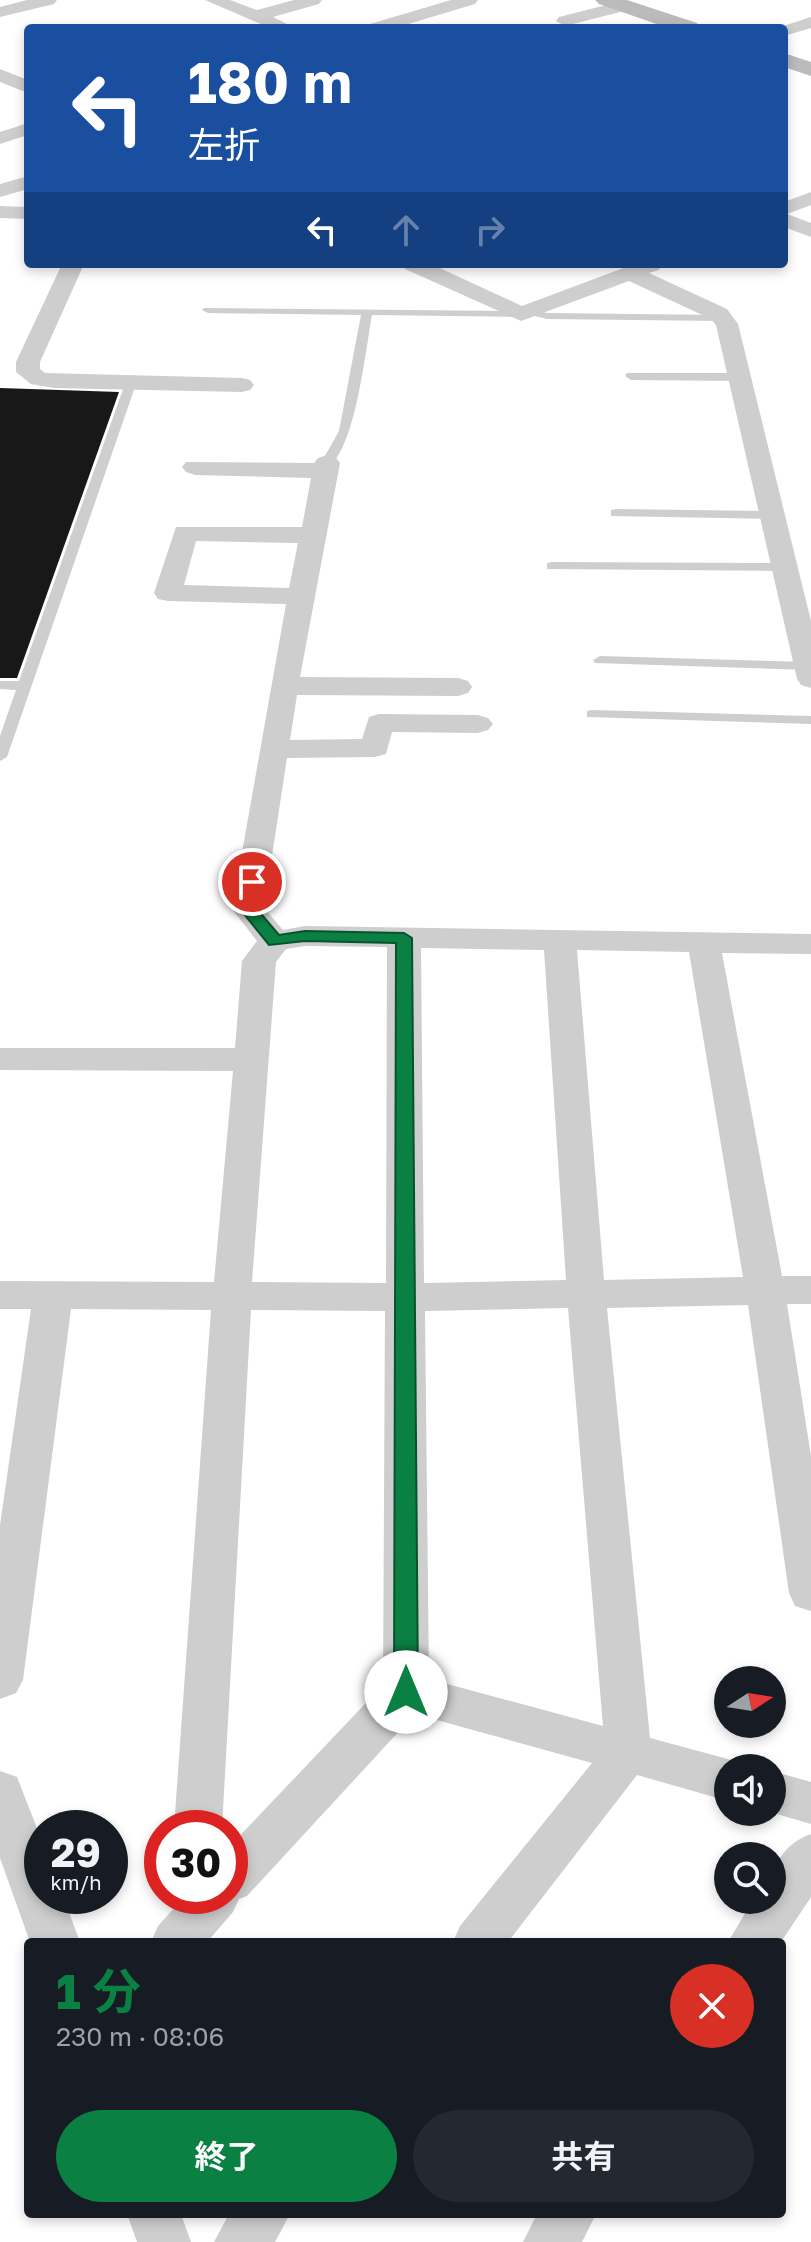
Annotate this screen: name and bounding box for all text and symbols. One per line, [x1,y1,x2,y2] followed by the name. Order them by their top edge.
[188,48,352,115] text: 180 m
[56,56,160,160] icon: left
[188,123,260,166] text: 左折
[300,208,344,252] icon: left
[384,208,428,252] icon: ahead
[468,208,512,252] icon: right
[218,848,286,916] pin
[230,860,274,904] icon: arrive
[364,1650,448,1734] position arrow
[714,1666,786,1738] north arrow
[714,1666,786,1914] map controls
[714,1754,786,1826] button: sound
[144,1810,248,1914] speed limit sign: 30
[51,1828,101,1876] text: 29
[714,1842,786,1914] button: search
[51,1870,101,1894] text: km/h
[56,1962,141,2020] text: 1 分
[670,1964,754,2048] button: close
[56,2021,224,2052] text: 230 m · 08:06
[56,2110,397,2202] button: 終了
[413,2110,754,2202] button: 共有

